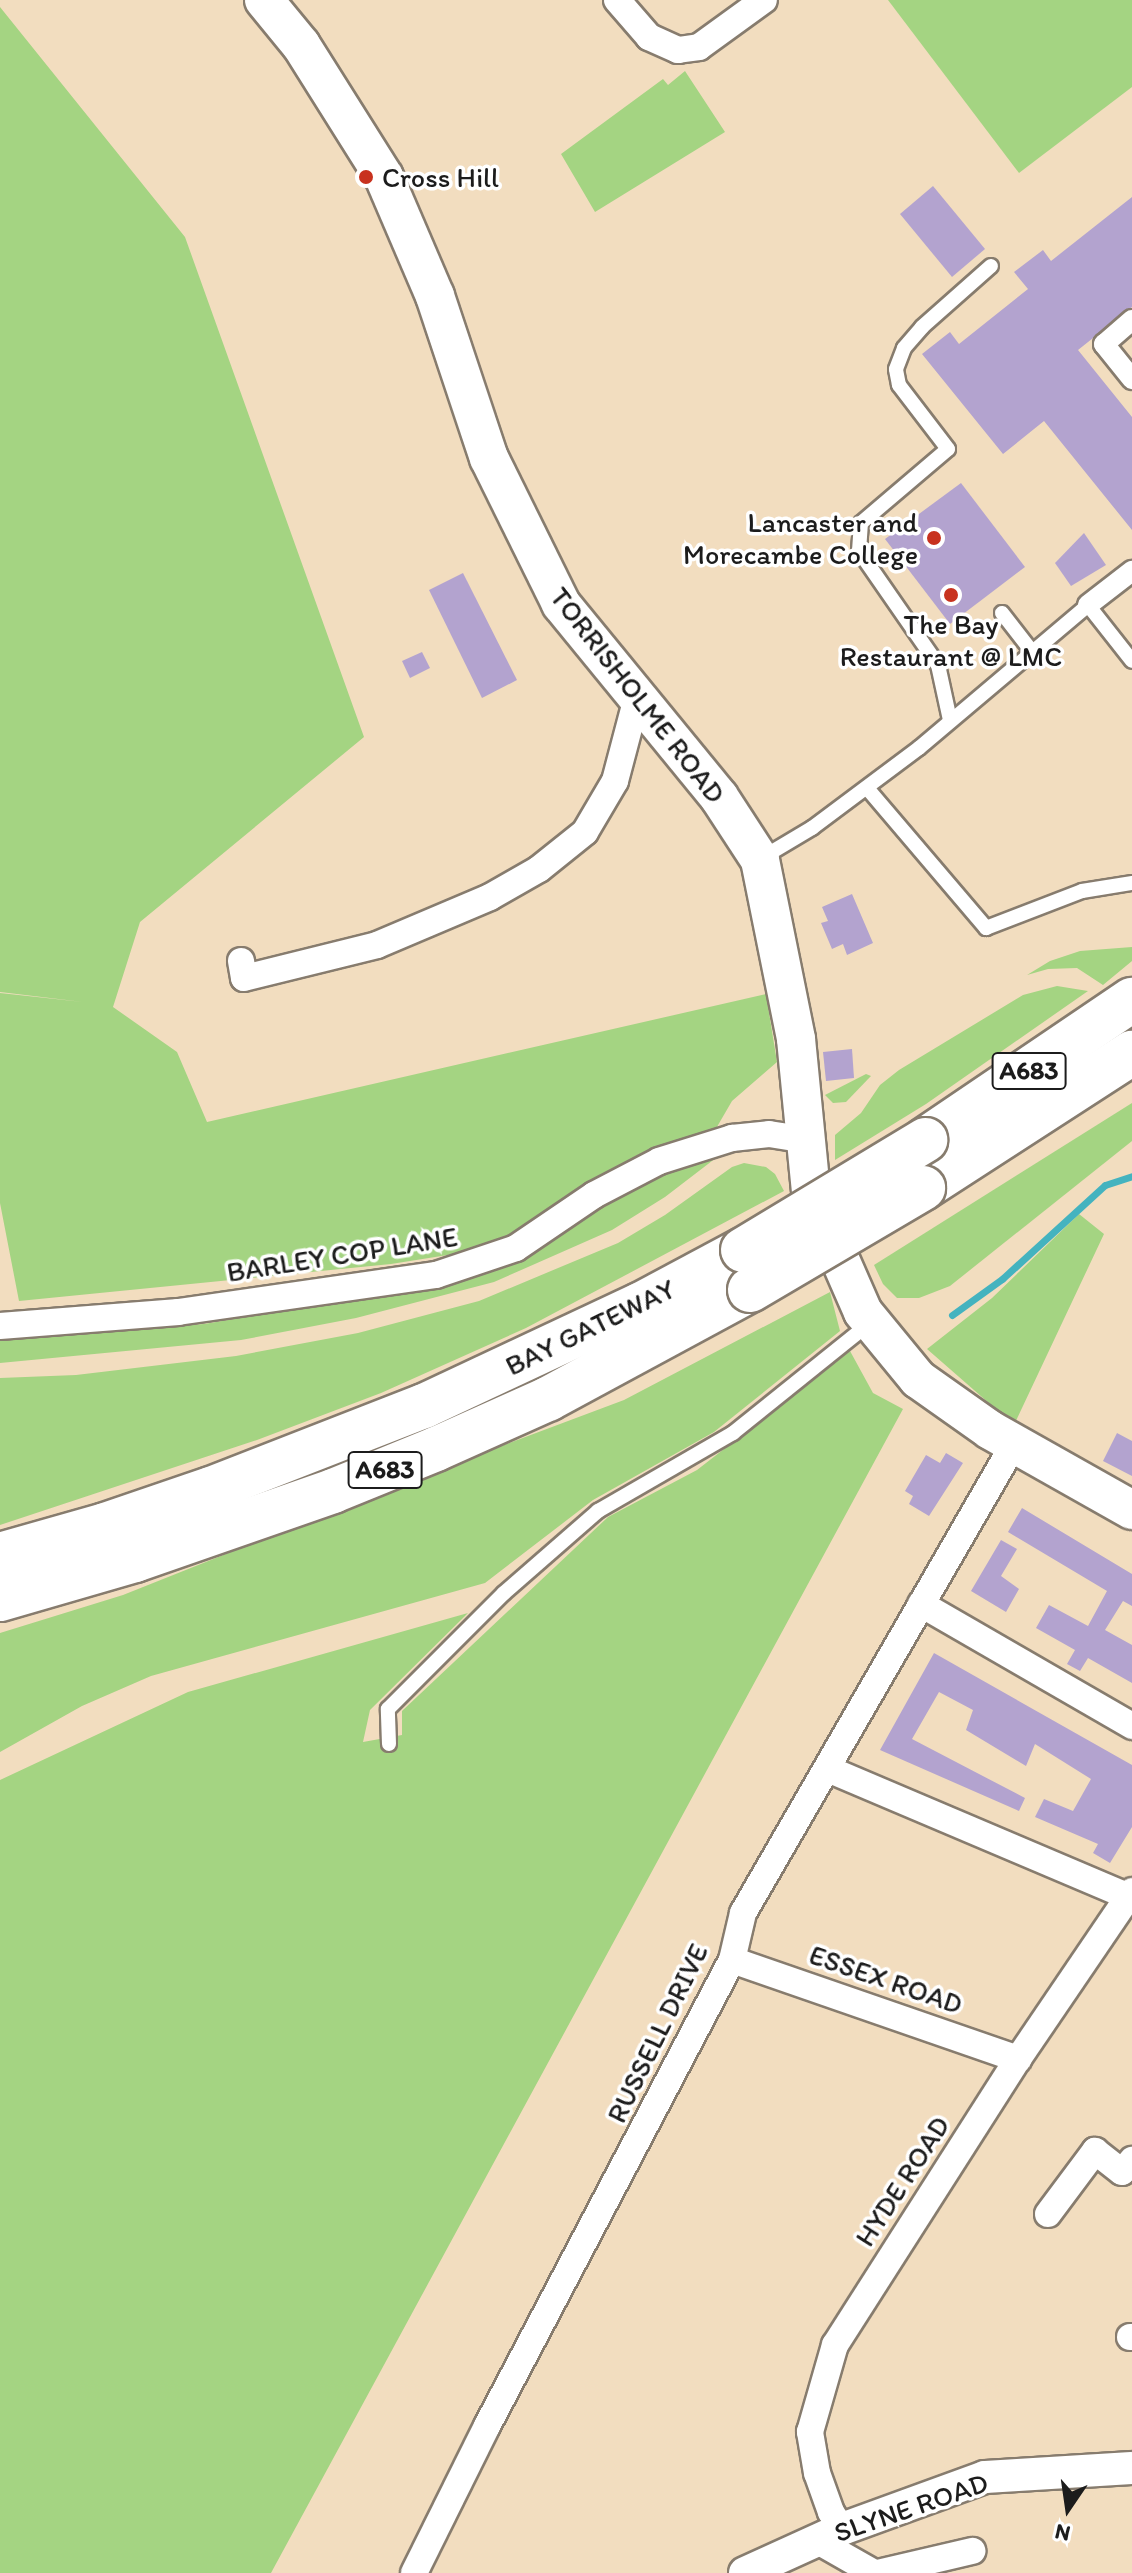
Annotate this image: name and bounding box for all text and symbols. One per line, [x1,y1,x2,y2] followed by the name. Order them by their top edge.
[382,160,499,194] place label: Cross Hill
[357,168,375,186] marker: Cross Hill
[683,505,918,571] place label: Lancaster and Morecambe College
[925,529,943,547] marker: Lancaster and Morecambe College
[544,581,732,809] street label: TORRISHOLME ROAD
[942,586,960,604] marker: The Bay Restaurant @ LMC
[840,607,1062,673] place label: The Bay Restaurant @ LMC
[991,1049,1067,1093] road number: A683
[225,1219,459,1289] street label: BARLEY COP LANE
[500,1271,680,1383] street label: BAY GATEWAY
[347,1448,423,1492] road number: A683
[805,1937,967,2021] street label: ESSEX ROAD
[599,1938,715,2128] street label: RUSSELL DRIVE
[847,2110,957,2252] street label: HYDE ROAD
[830,2465,992,2549] street label: SLYNE ROAD
[1028,2469,1108,2549] north arrow
[1052,2518,1073,2548] text: N

